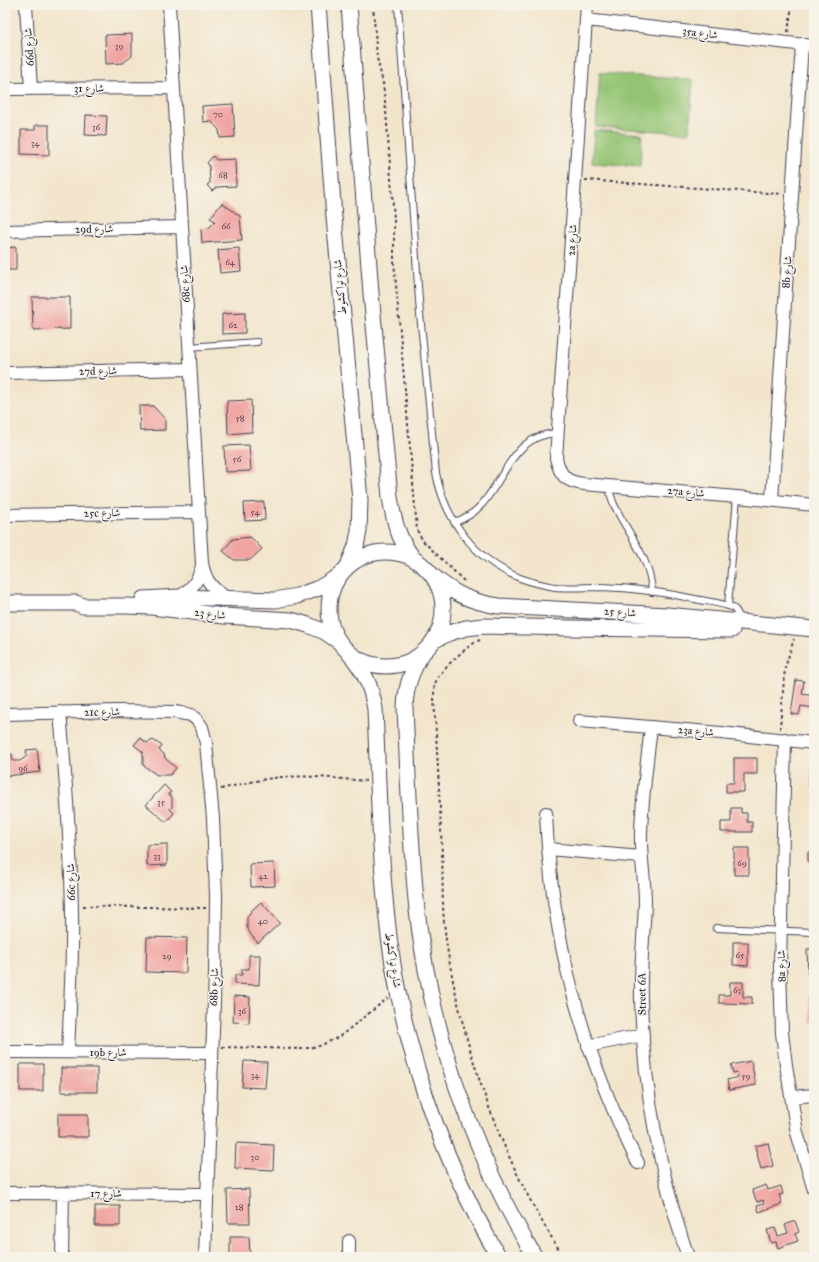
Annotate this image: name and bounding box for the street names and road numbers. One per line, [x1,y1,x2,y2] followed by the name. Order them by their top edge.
[681,24,718,45] street label: 35a شارع
[22,27,39,66] street label: 66d شارع
[74,82,104,98] street label: شارع 31
[75,222,113,239] street label: 29d شارع
[564,224,583,256] street label: 2a شارع
[779,255,798,289] street label: 8b شارع
[331,258,352,315] street label: شارع نواكشوط
[178,265,195,303] street label: 68c شارع
[79,364,117,381] street label: 27d شارع
[667,484,705,503] street label: 27a شارع
[84,506,120,523] street label: 25c شارع
[603,604,636,623] street label: شارع 25
[193,606,226,625] street label: شارع 23
[84,705,120,722] street label: 21c شارع
[677,723,714,742] street label: 23a شارع
[64,863,81,901] street label: 66c شارع
[379,931,404,989] street label: شارع نواكشوط
[775,950,791,982] street label: 8a شارع
[207,968,224,1006] street label: 68b شارع
[635,972,649,1015] street label: Street 6A
[90,1046,127,1062] street label: 19b شارع
[90,1187,122,1203] street label: شارع 17

